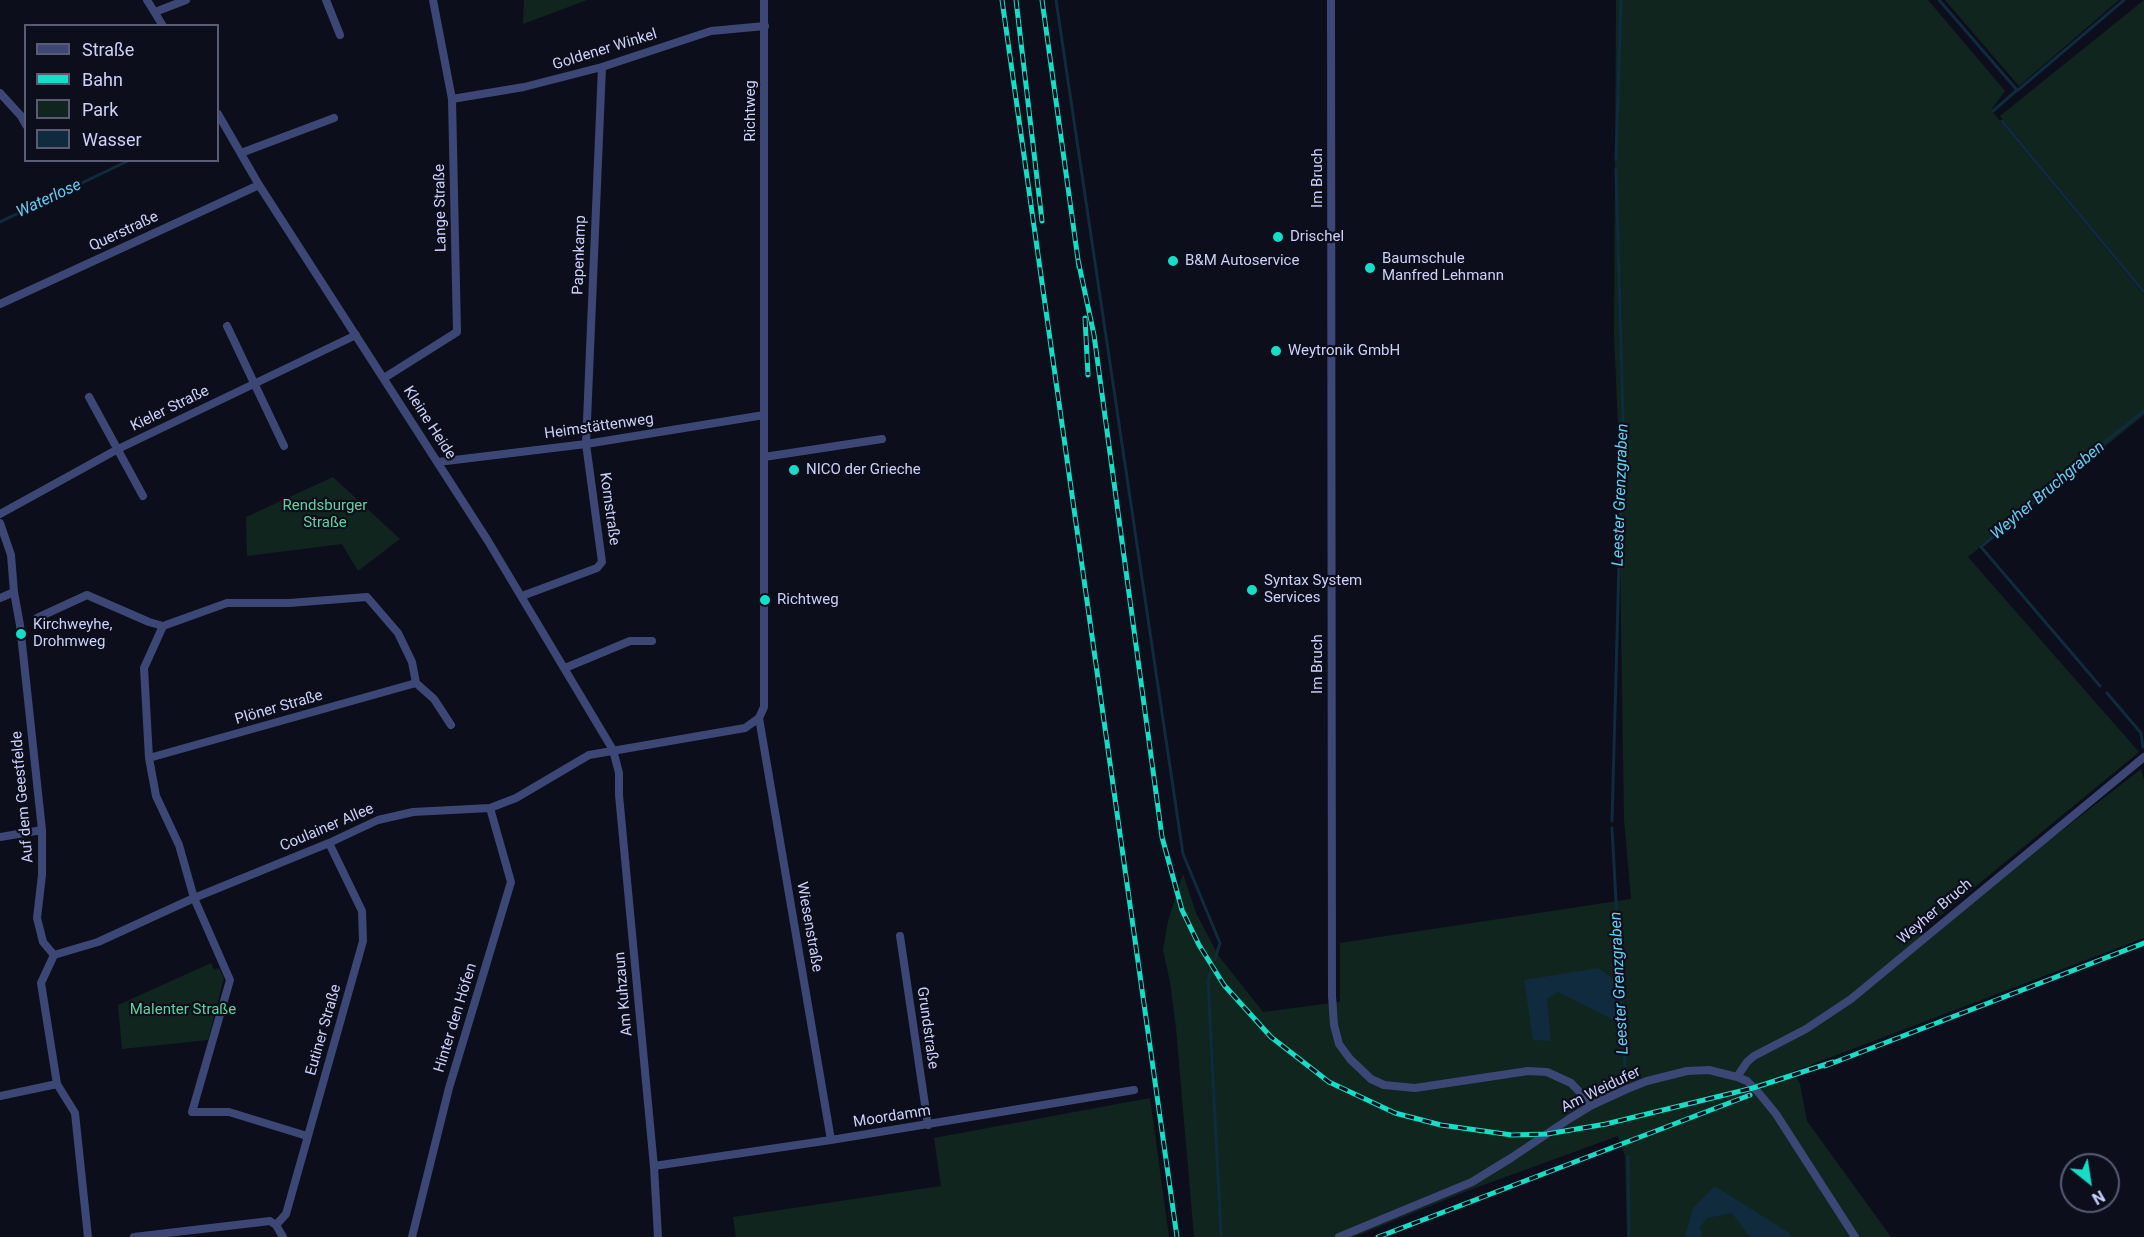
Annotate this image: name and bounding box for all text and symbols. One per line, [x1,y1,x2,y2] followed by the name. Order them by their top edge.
[24,24,219,162] legend
[551,26,659,74] street label: Goldener Winkel
[82,39,134,60] text: Straße
[82,69,123,90] text: Bahn
[742,80,760,142] street label: Richtweg
[82,99,118,120] text: Park
[82,129,142,150] text: Wasser
[1309,148,1327,208] street label: Im Bruch
[431,164,451,252] street label: Lange Straße
[14,176,84,222] water label: Waterlose
[87,208,161,256] street label: Querstraße
[570,215,590,295] street label: Papenkamp
[1290,228,1344,246] place label: Drischel
[1271,230,1285,244] marker: Drischel
[1382,250,1504,285] place label: Baumschule Manfred Lehmann
[1185,252,1299,270] place label: B&M Autoservice
[1166,254,1180,268] marker: B&M Autoservice
[1363,261,1377,275] marker: Baumschule Manfred Lehmann
[1288,342,1400,360] place label: Weytronik GmbH
[1269,344,1283,358] marker: Weytronik GmbH
[128,382,212,436] street label: Kieler Straße
[399,383,459,463] street label: Kleine Heide
[543,410,655,444] street label: Heimstättenweg
[1609,423,1633,567] water label: Leester Grenzgraben
[1987,438,2109,544] water label: Weyher Bruchgraben
[806,461,921,479] place label: NICO der Grieche
[787,463,801,477] marker: NICO der Grieche
[595,471,623,547] street label: Kornstraße
[283,497,367,532] park label: Rendsburger Straße
[1264,572,1362,607] place label: Syntax System Services
[1245,583,1259,597] marker: Syntax System Services
[777,591,839,609] place label: Richtweg
[758,593,772,607] marker: Richtweg
[33,616,113,651] place label: Kirchweyhe, Drohmweg
[14,627,28,641] marker: Kirchweyhe, Drohmweg
[1309,634,1327,694] street label: Im Bruch
[233,687,325,729] street label: Plöner Straße
[8,730,38,864] street label: Auf dem Geestfelde
[277,800,377,856] street label: Coulainer Allee
[1894,876,1976,948] street label: Weyher Bruch
[792,880,826,974] street label: Wiesenstraße
[1607,911,1633,1055] water label: Leester Grenzgraben
[611,951,637,1037] street label: Am Kuhzaun
[431,961,481,1075] street label: Hinter den Höfen
[302,982,346,1078] street label: Eutiner Straße
[912,986,942,1070] street label: Grundstraße
[130,1001,236,1019] park label: Malenter Straße
[1558,1063,1644,1117] street label: Am Weidufer
[852,1102,932,1132] street label: Moordamm
[2060,1153,2120,1213] north arrow
[2089,1186,2108,1208] text: N

